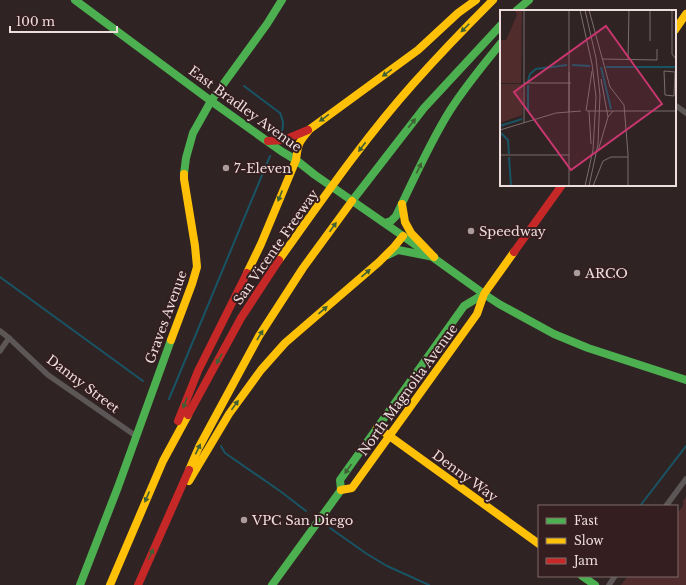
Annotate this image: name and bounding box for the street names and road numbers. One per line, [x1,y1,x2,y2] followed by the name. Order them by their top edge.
[185,62,305,156] street label: East Bradley Avenue
[230,185,323,308] street label: San Vicente Freeway
[141,268,191,366] street label: Graves Avenue
[354,321,462,459] street label: North Magnolia Avenue
[43,351,123,417] street label: Danny Street
[429,446,502,506] street label: Denny Way

